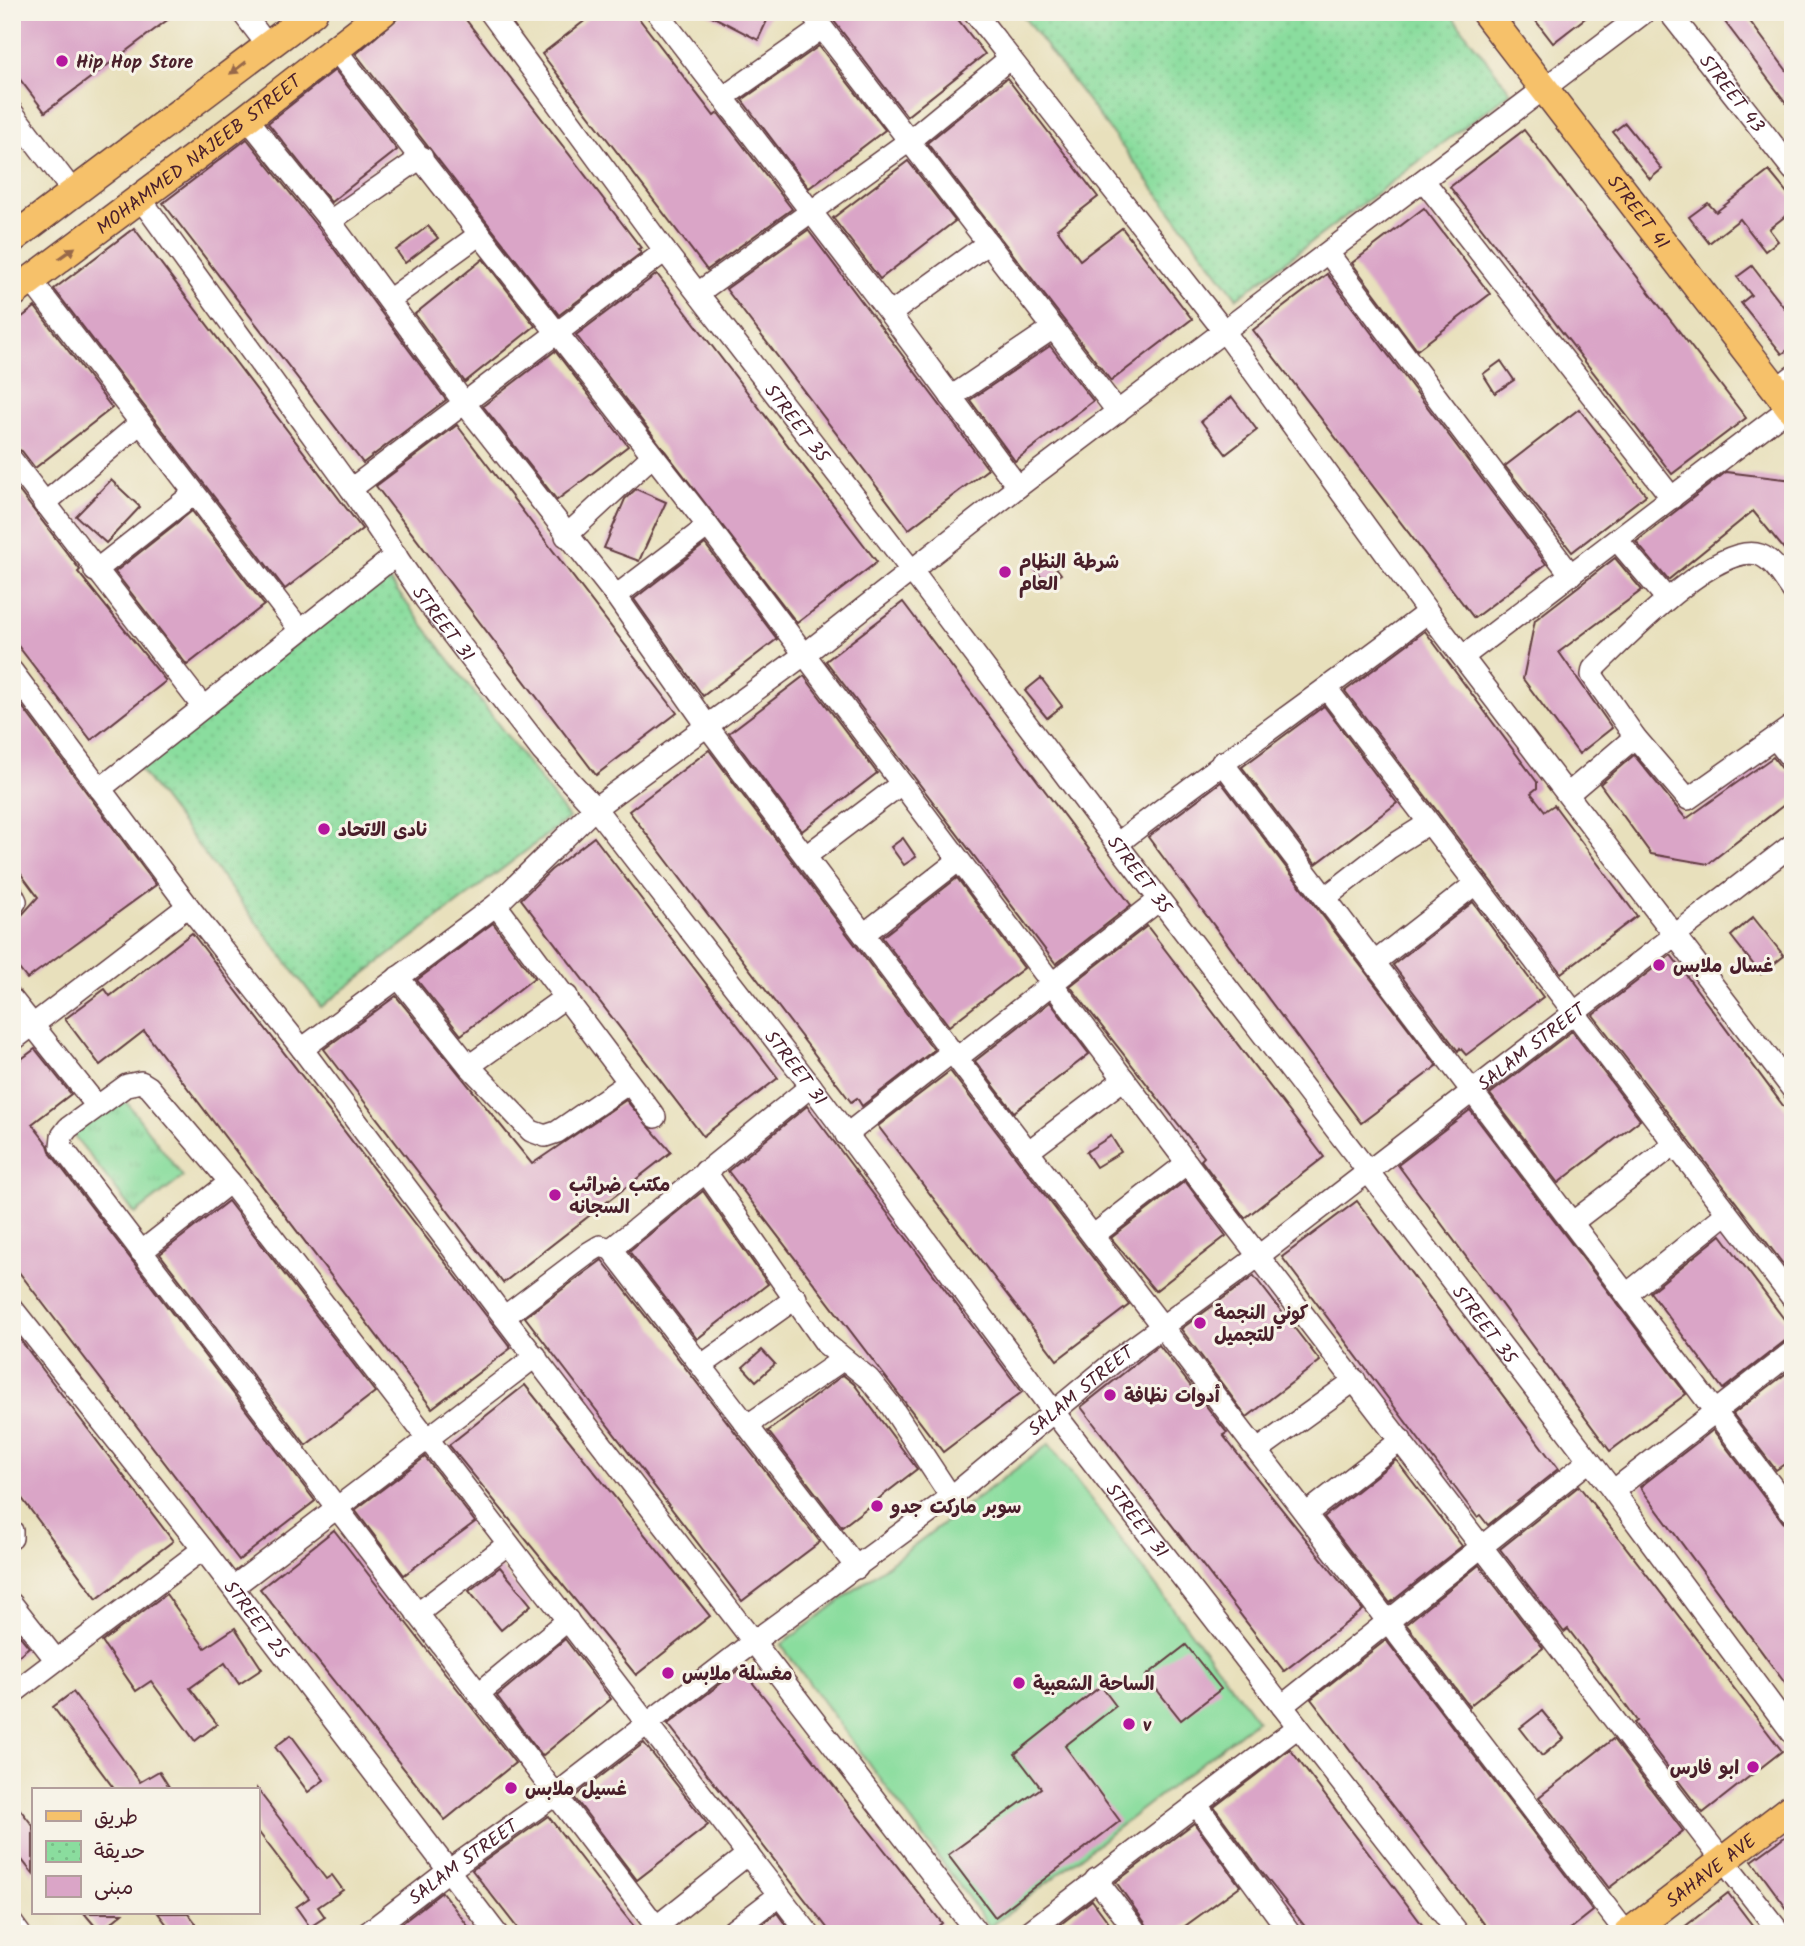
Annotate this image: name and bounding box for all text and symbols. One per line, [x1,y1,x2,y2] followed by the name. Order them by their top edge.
[76,48,193,78] place label: Hip Hop Store
[1691,49,1772,140] street label: STREET 43
[54,53,70,69] marker: Hip Hop Store
[229,61,248,75] one-way arrow
[90,67,310,243] street label: MOHAMMED NAJEEB STREET
[1599,169,1676,257] street label: STREET 41
[58,246,76,260] one-way arrow
[756,378,837,471] street label: STREET 35
[1019,548,1119,600] place label: شرطة النظام العام
[997,564,1013,580] marker: شرطة النظام العام
[404,581,481,669] street label: STREET 31
[338,816,429,846] place label: نادى الاتحاد
[316,821,332,837] marker: نادى الاتحاد
[1099,830,1180,923] street label: STREET 35
[1673,952,1773,982] place label: غسال ملابس
[1651,957,1667,973] marker: غسال ملابس
[1471,995,1594,1099] street label: SALAM STREET
[756,1024,834,1113] street label: STREET 31
[569,1171,670,1223] place label: مكتب ضرائب السجانه
[547,1187,563,1203] marker: مكتب ضرائب السجانه
[1444,1280,1525,1373] street label: STREET 35
[1214,1299,1309,1351] place label: كوني النجمة للتجميل
[1192,1315,1208,1331] marker: كوني النجمة للتجميل
[1022,1338,1142,1445] street label: SALAM STREET
[1124,1382,1221,1412] place label: أدوات نظافة
[1102,1387,1118,1403] marker: أدوات نظافة
[1097,1477,1175,1565] street label: STREET 31
[889,1493,1021,1523] place label: سوبر ماركت جدو
[869,1498,885,1514] marker: سوبر ماركت جدو
[215,1575,296,1668] street label: STREET 25
[682,1660,793,1690] place label: مغسلة ملابس
[660,1665,676,1681] marker: مغسلة ملابس
[1033,1670,1155,1700] place label: الساحة الشعبية
[1011,1675,1027,1691] marker: الساحة الشعبية
[1143,1711,1152,1741] place label: v
[1121,1716,1137,1732] marker: v
[1670,1754,1739,1784] place label: ابو فارس
[1745,1759,1761,1775] marker: ابو فارس
[525,1775,627,1805] place label: غسيل ملابس
[503,1780,519,1796] marker: غسيل ملابس
[32,1788,259,1914] legend
[94,1802,138,1835] text: طريق
[402,1812,527,1913] street label: SALAM STREET
[1660,1827,1764,1916] street label: SAHAVE AVE
[94,1836,145,1869] text: حديقة
[94,1872,133,1905] text: مبنى

